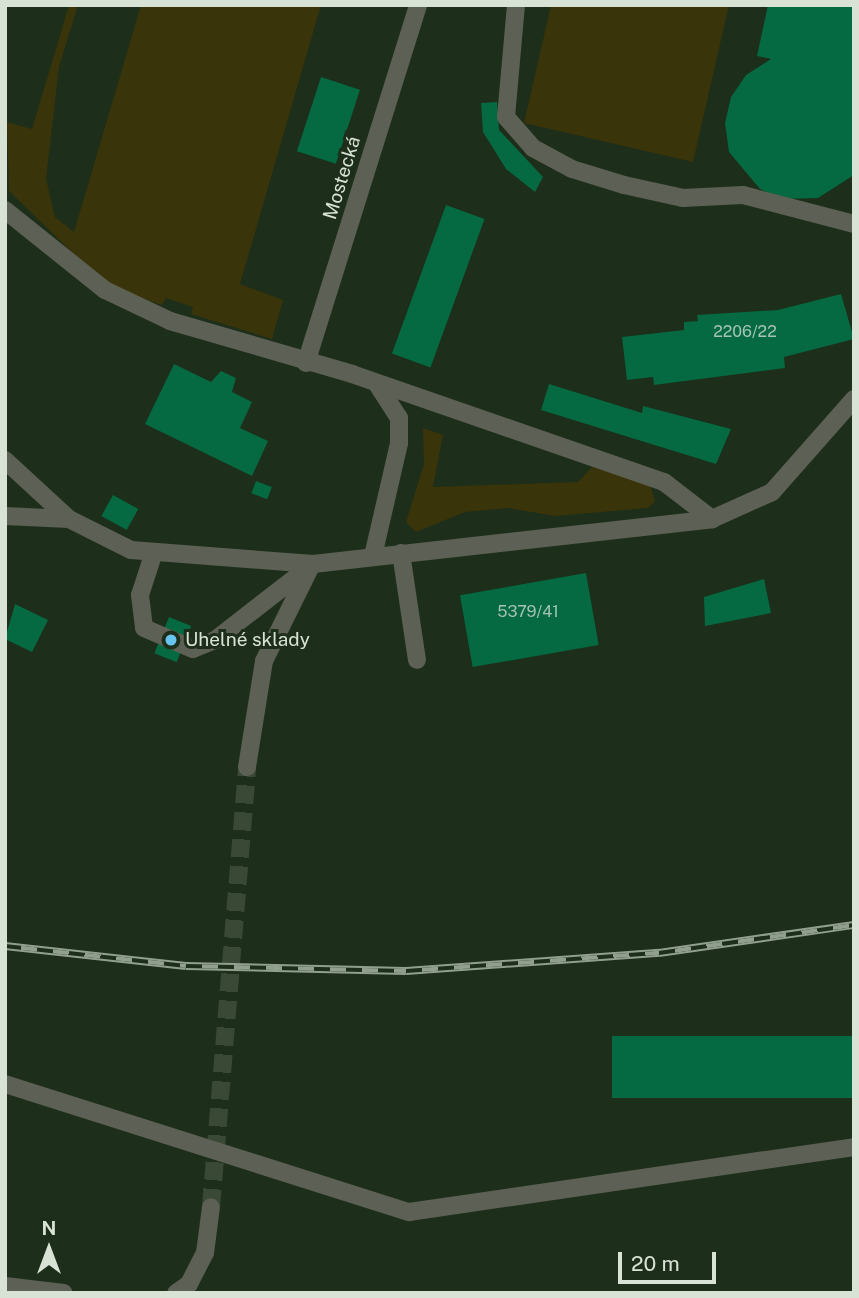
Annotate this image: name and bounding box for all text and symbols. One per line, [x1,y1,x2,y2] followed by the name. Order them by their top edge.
[319,134,365,222] street label: Mostecká
[713,322,777,342] house number: 2206/22
[497,602,559,622] house number: 5379/41
[185,629,310,651] place label: Uhelné sklady
[163,632,179,648] marker: Uhelné sklady
[14,1214,84,1284] north arrow
[42,1217,56,1239] text: N
[621,1238,719,1282] scale bar
[631,1251,680,1276] text: 20 m

